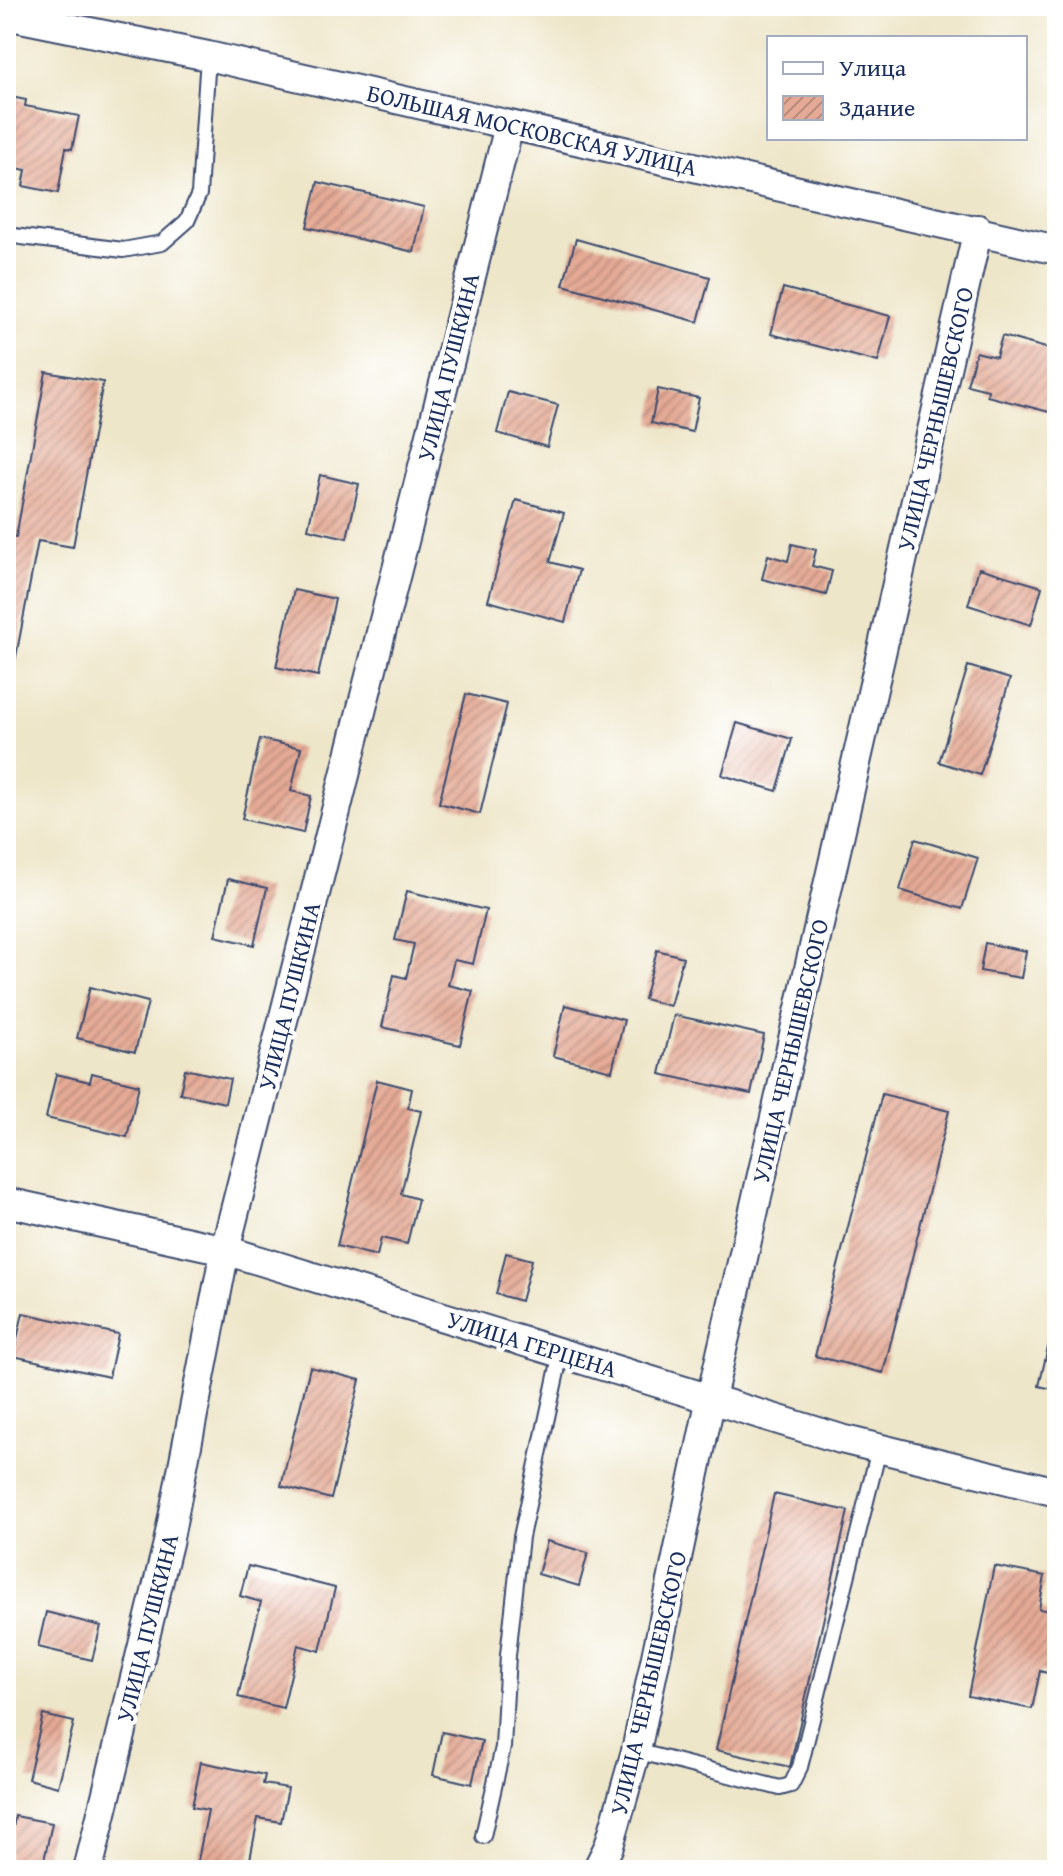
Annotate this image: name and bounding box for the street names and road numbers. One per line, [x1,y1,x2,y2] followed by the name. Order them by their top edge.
[363,75,701,185] street label: БОЛЬШАЯ МОСКОВСКАЯ УЛИЦА
[408,269,488,465] street label: УЛИЦА ПУШКИНА
[888,284,982,554] street label: УЛИЦА ЧЕРНЫШЕВСКОГО
[249,898,329,1094] street label: УЛИЦА ПУШКИНА
[743,916,837,1186] street label: УЛИЦА ЧЕРНЫШЕВСКОГО
[443,1302,622,1387] street label: УЛИЦА ГЕРЦЕНА
[107,1530,187,1726] street label: УЛИЦА ПУШКИНА
[601,1548,695,1818] street label: УЛИЦА ЧЕРНЫШЕВСКОГО

